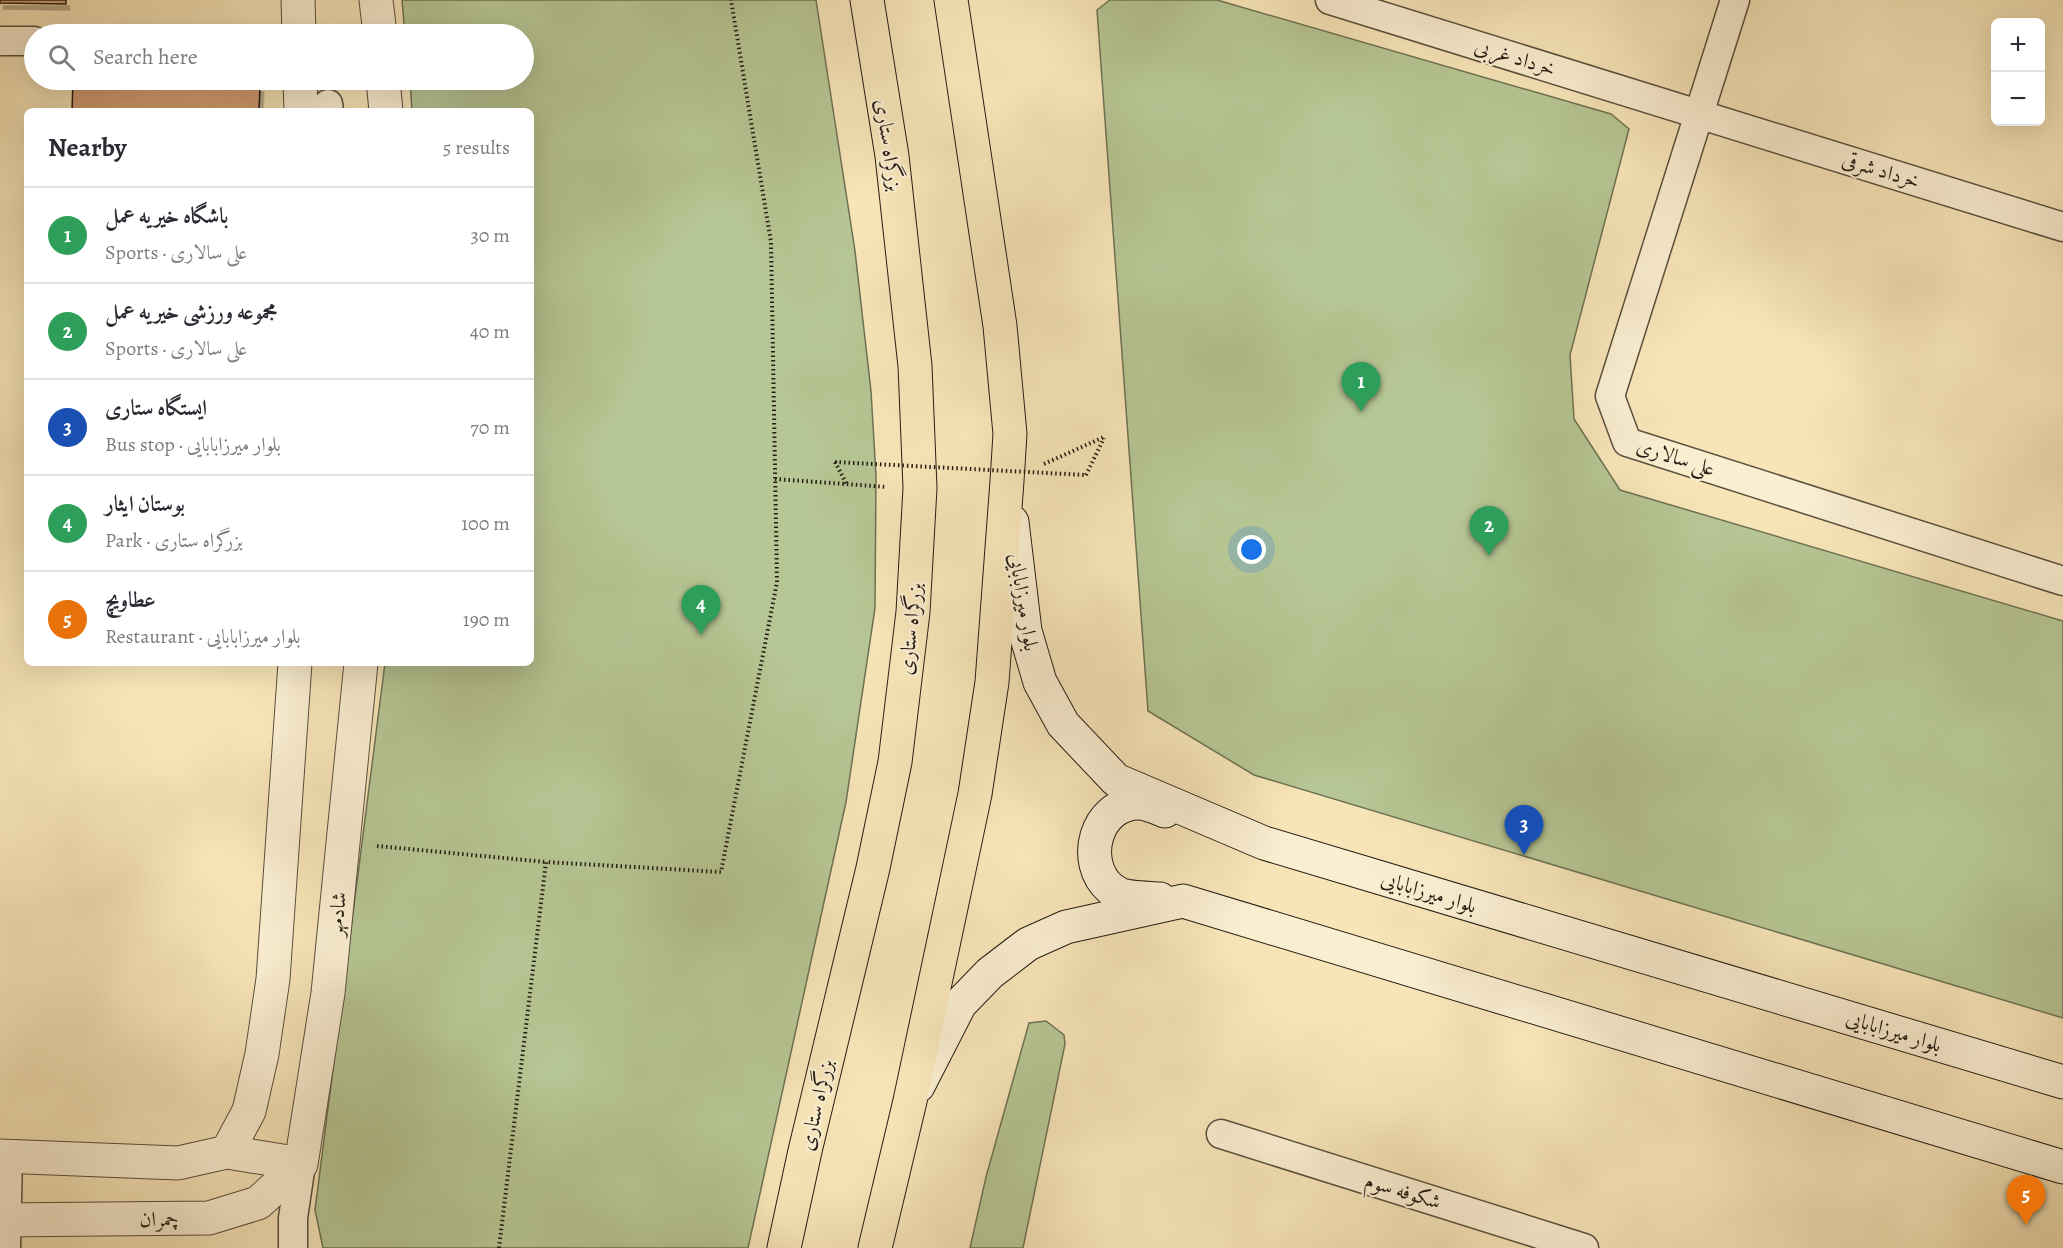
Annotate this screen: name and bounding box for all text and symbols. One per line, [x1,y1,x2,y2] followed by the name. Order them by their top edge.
[1991,18,2045,126] map controls
[1991,18,2045,72] button: +
[24,24,534,90] search box
[1471,31,1559,84] street label: خرداد غربی
[45,41,78,74] icon: search
[93,42,198,72] text: Search here
[1991,72,2045,126] button: −
[869,97,909,193] street label: بزرگراه ستاری
[48,130,127,165] text: Nearby
[443,134,510,161] text: 5 results
[1839,145,1923,195] street label: خرداد شرقی
[105,201,229,231] text: باشگاه خیریه عمل
[64,222,71,249] text: 1
[470,222,510,249] text: 30 m
[105,239,247,266] text: Sports · علی سالاری
[105,297,277,327] text: مجموعه ورزشی خیریه عمل
[63,318,72,345] text: 2
[470,318,510,345] text: 40 m
[105,335,247,362] text: Sports · علی سالاری
[1342,362,1380,412] pin: 1
[105,393,207,423] text: ایستگاه ستاری
[63,414,72,441] text: 3
[470,414,510,441] text: 70 m
[105,431,281,458] text: Bus stop · بلوار میرزابابایی
[1633,431,1719,485] street label: علی سالاری
[105,489,185,519] text: بوستان ایثار
[1470,506,1508,556] pin: 2
[63,510,72,537] text: 4
[461,510,510,537] text: 100 m
[105,527,243,554] text: Park · بزرگراه ستاری
[1237,535,1266,564] your location
[1002,551,1046,653] street label: بلوار میرزابابایی
[891,581,929,677] street label: بزرگراه ستاری
[105,585,156,615] text: عطاویچ
[682,586,720,635] pin: 4
[63,606,72,633] text: 5
[463,606,510,633] text: 190 m
[105,623,301,650] text: Restaurant · بلوار میرزابابایی
[1504,806,1544,855] pin: 3
[1378,864,1480,920] street label: بلوار میرزابابایی
[321,890,353,940] street label: شادمهر
[1843,1003,1945,1059] street label: بلوار میرزابابایی
[792,1056,840,1153] street label: بزرگراه ستاری
[1360,1166,1445,1220] street label: شکوفه سوم
[2006,1176,2046,1225] pin: 5
[139,1205,179,1233] street label: چمران

